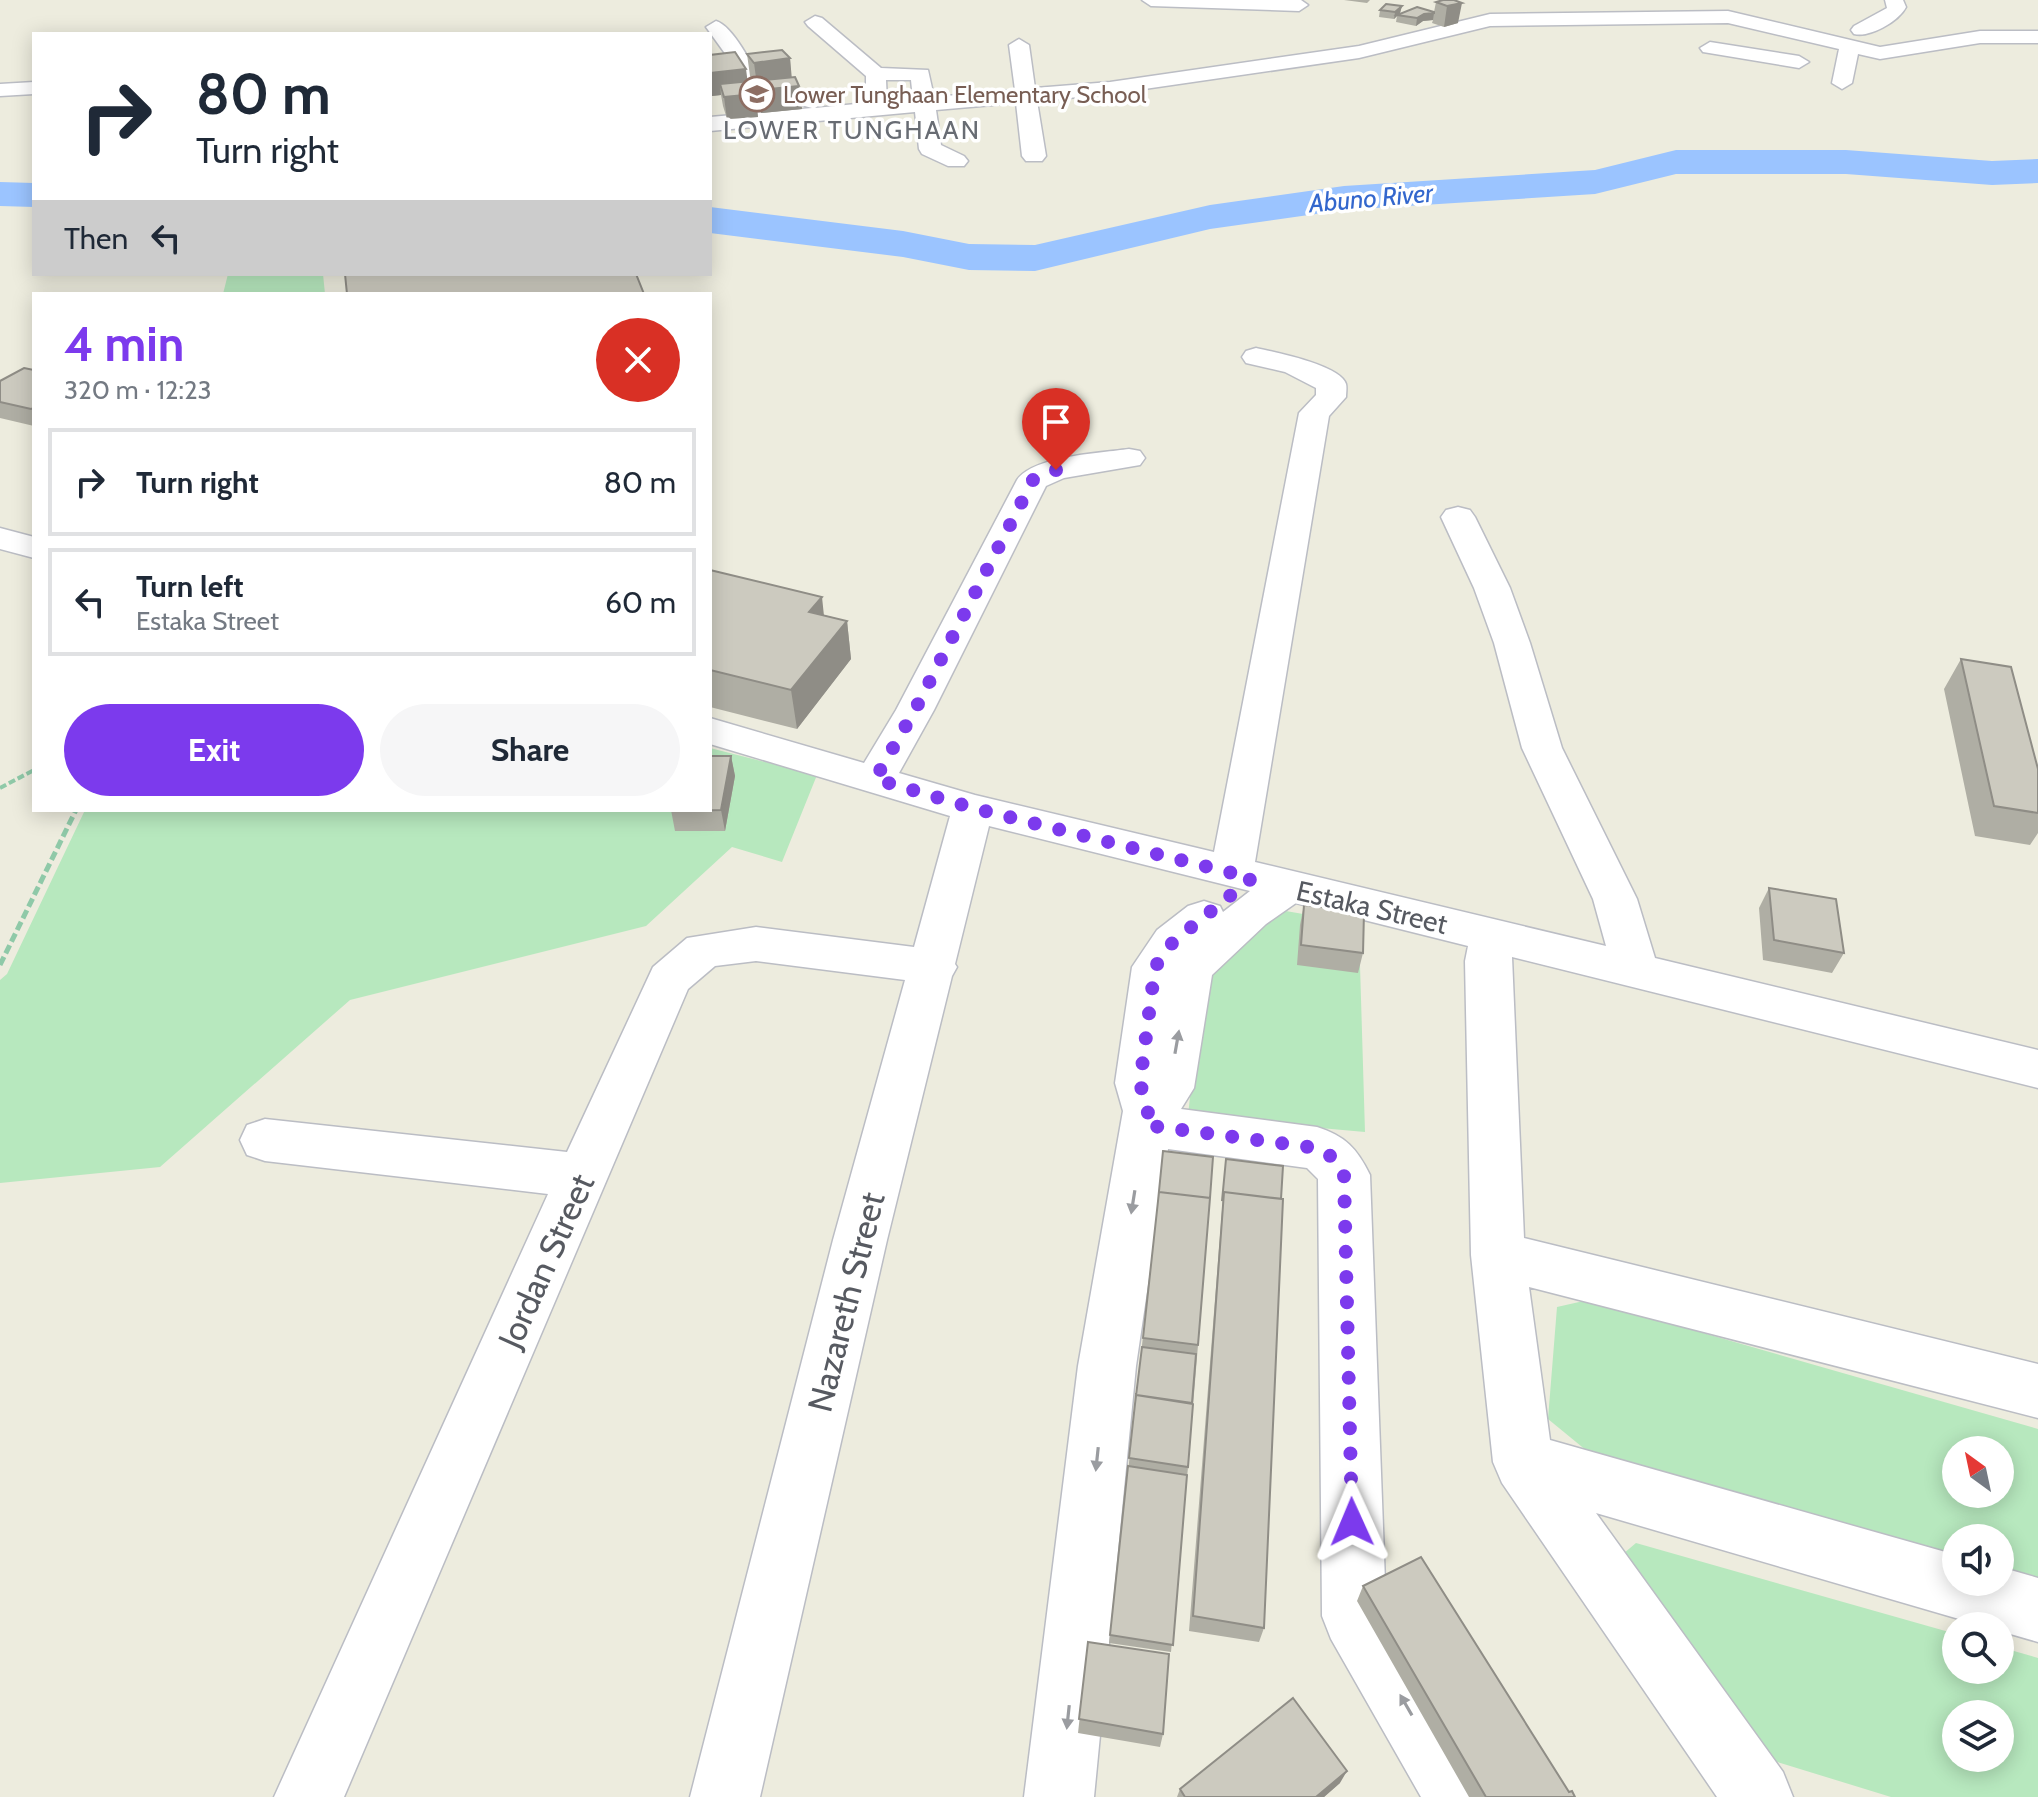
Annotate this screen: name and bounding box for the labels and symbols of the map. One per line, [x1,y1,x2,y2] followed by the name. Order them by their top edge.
[738,75,776,113] school or university icon: Lower Tunghaan Elementary School
[783,80,1147,109] place label: Lower Tunghaan Elementary School
[723,114,981,146] district label: LOWER TUNGHAAN
[1307,177,1435,219] water label: Abuno River
[1022,388,1090,470] pin
[1293,873,1451,941] street label: Estaka Street
[1171,1029,1183,1054] one-way arrow
[488,1167,603,1356] street label: Jordan Street
[798,1188,894,1416] street label: Nazareth Street
[1126,1189,1139,1214] one-way arrow
[1942,1436,2014,1508] north arrow
[1090,1447,1103,1472] one-way arrow
[1310,1480,1394,1564] position arrow
[1399,1694,1413,1717] one-way arrow
[1061,1705,1074,1730] one-way arrow

